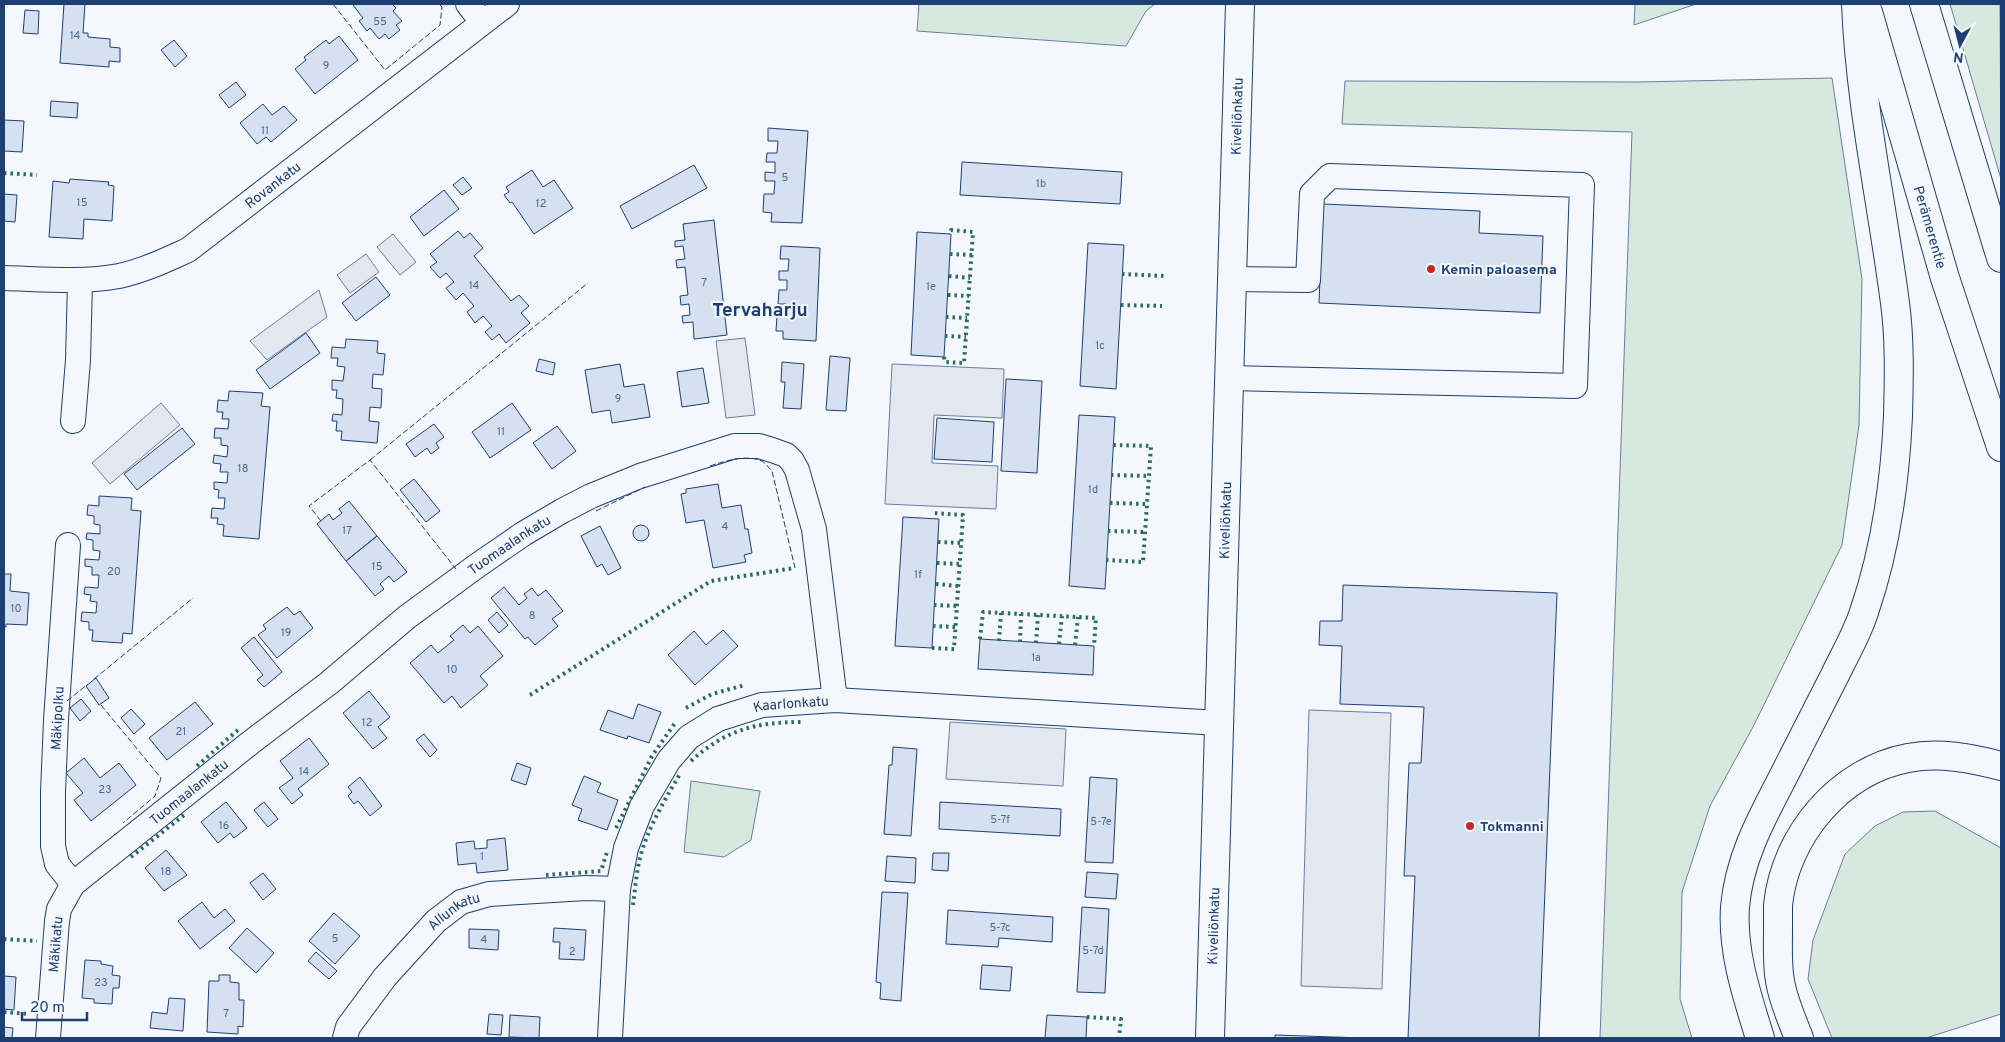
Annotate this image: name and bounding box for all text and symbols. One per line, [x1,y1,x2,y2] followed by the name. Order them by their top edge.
[373,15,387,29] house number: 55
[1935,20,1985,70] north arrow
[70,29,81,43] house number: 14
[1953,47,1965,65] text: N
[323,59,329,73] house number: 9
[1229,77,1248,155] street label: Kiveliönkatu
[261,124,269,138] house number: 11
[242,159,305,213] street label: Rovankatu
[782,171,789,185] house number: 5
[1036,177,1046,191] house number: 1b
[1909,184,1949,271] street label: Perämerentie
[77,196,88,210] house number: 15
[536,197,546,211] house number: 12
[1441,262,1557,279] place label: Kemin paloasema
[1425,263,1437,275] marker: Kemin paloasema
[701,276,707,290] house number: 7
[469,279,480,293] house number: 14
[926,280,936,294] house number: 1e
[712,299,808,323] district label: Tervaharju
[1095,339,1105,353] house number: 1c
[615,392,621,406] house number: 9
[497,425,505,439] house number: 11
[238,462,248,476] house number: 18
[1217,481,1236,559] street label: Kiveliönkatu
[1088,483,1098,497] house number: 1d
[465,512,554,580] street label: Tuomaalankatu
[722,520,729,534] house number: 4
[342,524,352,538] house number: 17
[372,560,383,574] house number: 15
[107,565,121,579] house number: 20
[914,568,922,582] house number: 1f
[10,602,22,616] house number: 10
[529,609,535,623] house number: 8
[281,626,291,640] house number: 19
[1031,651,1041,665] house number: 1a
[446,663,458,677] house number: 10
[48,686,69,750] street label: Mäkipolku
[751,693,829,717] street label: Kaarlonkatu
[362,716,372,730] house number: 12
[176,725,186,739] house number: 21
[147,756,232,830] street label: Tuomaalankatu
[299,765,310,779] house number: 14
[98,783,112,797] house number: 23
[990,813,1010,827] house number: 5-7f
[1090,815,1112,829] house number: 5-7e
[219,819,229,833] house number: 16
[1480,819,1544,836] place label: Tokmanni
[1464,820,1476,832] marker: Tokmanni
[480,850,484,864] house number: 1
[161,865,171,879] house number: 18
[1205,887,1224,965] street label: Kiveliönkatu
[425,890,482,935] street label: Allunkatu
[46,915,68,973] street label: Mäkikatu
[990,921,1010,935] house number: 5-7c
[332,932,339,946] house number: 5
[481,933,488,947] house number: 4
[1082,944,1104,958] house number: 5-7d
[569,945,575,959] house number: 2
[94,976,108,990] house number: 23
[22,990,88,1022] scale bar
[30,999,65,1018] text: 20 m
[223,1007,229,1021] house number: 7

